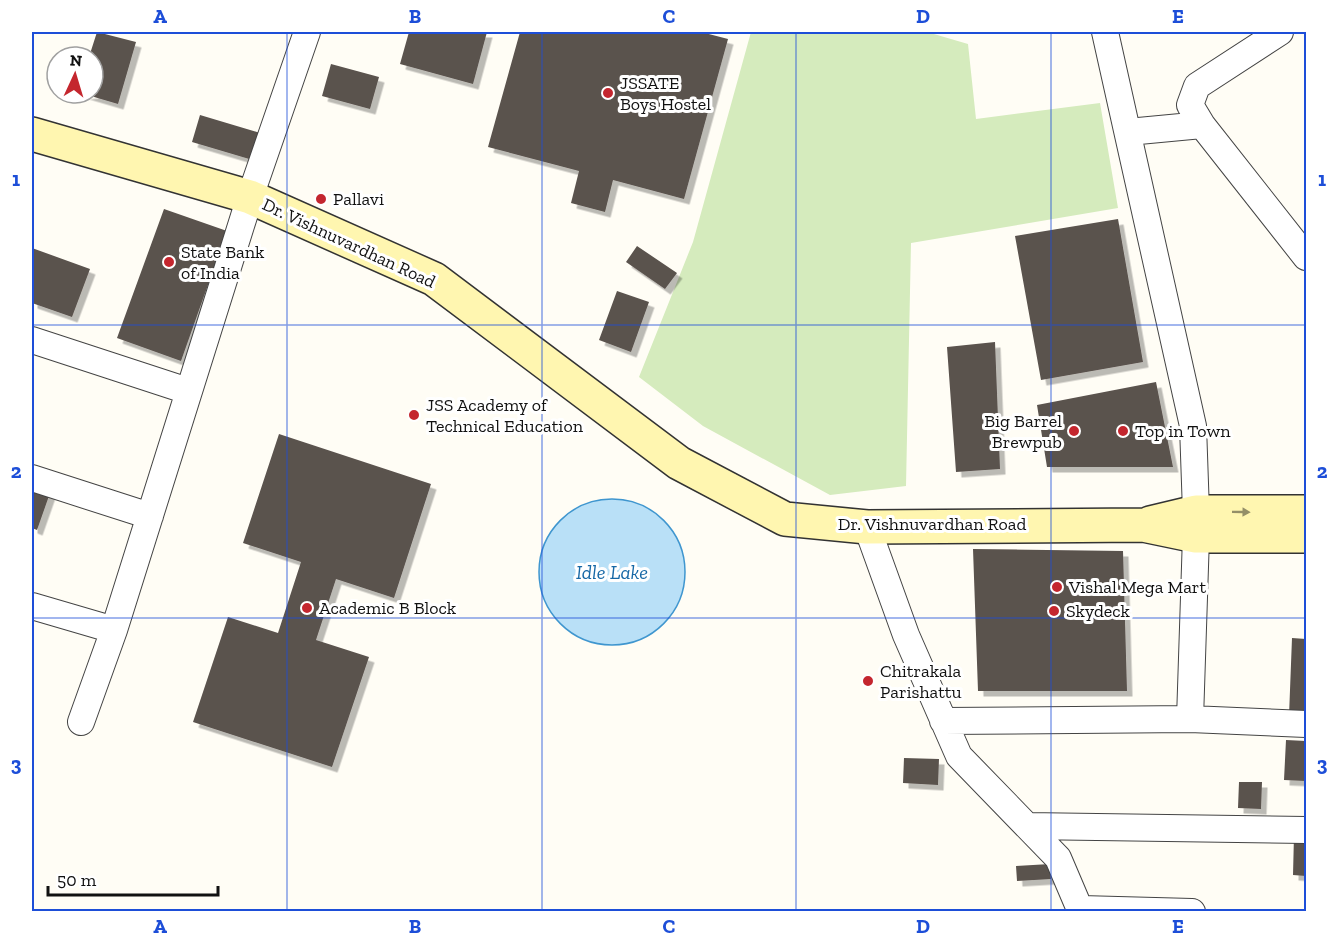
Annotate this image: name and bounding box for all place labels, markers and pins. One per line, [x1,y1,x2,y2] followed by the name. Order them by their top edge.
[620,72,711,115] place label: JSSATE Boys Hostel
[601,86,615,100] marker: JSSATE Boys Hostel
[333,188,384,210] place label: Pallavi
[314,192,328,206] marker: Pallavi
[181,241,265,284] place label: State Bank of India
[162,255,176,269] marker: State Bank of India
[426,394,584,437] place label: JSS Academy of Technical Education
[407,408,421,422] marker: JSS Academy of Technical Education
[984,410,1062,453] place label: Big Barrel Brewpub
[1135,420,1231,442] place label: Top in Town
[1067,424,1081,438] marker: Big Barrel Brewpub
[1116,424,1130,438] marker: Top in Town
[1068,576,1206,598] place label: Vishal Mega Mart
[1050,580,1064,594] marker: Vishal Mega Mart
[319,597,457,619] place label: Academic B Block
[1066,600,1131,622] place label: Skydeck
[300,601,314,615] marker: Academic B Block
[1047,604,1061,618] marker: Skydeck
[880,660,962,703] place label: Chitrakala Parishattu
[861,674,875,688] marker: Chitrakala Parishattu

